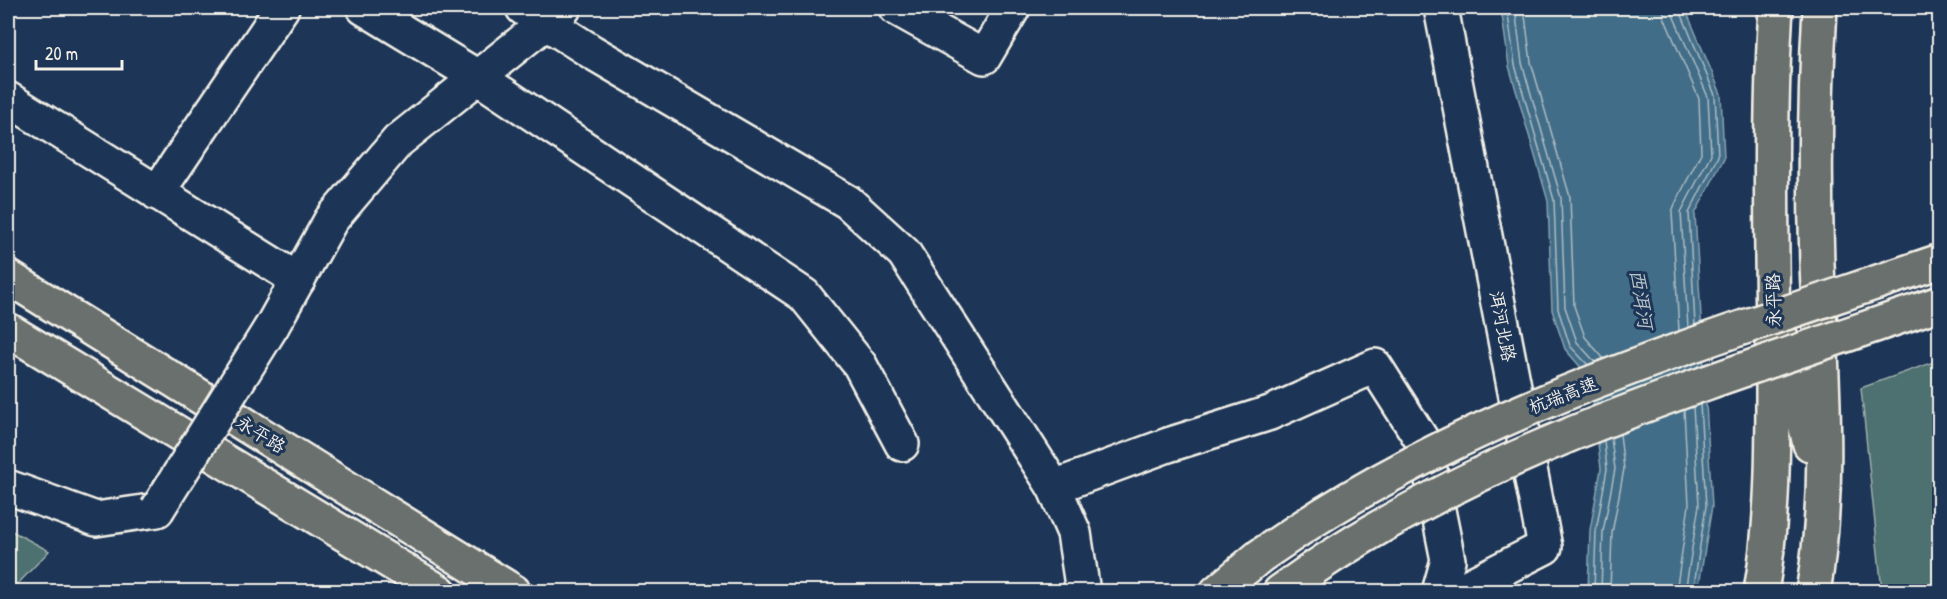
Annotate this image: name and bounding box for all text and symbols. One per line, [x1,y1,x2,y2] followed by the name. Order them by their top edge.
[36,33,122,71] scale bar
[45,41,78,66] text: 20 m
[1624,267,1660,334] water label: 西洱河
[1760,273,1786,327] street label: 永平路
[1484,288,1522,364] street label: 洱河北路
[1525,370,1601,420] street label: 杭瑞高速
[231,409,291,459] street label: 永平路

